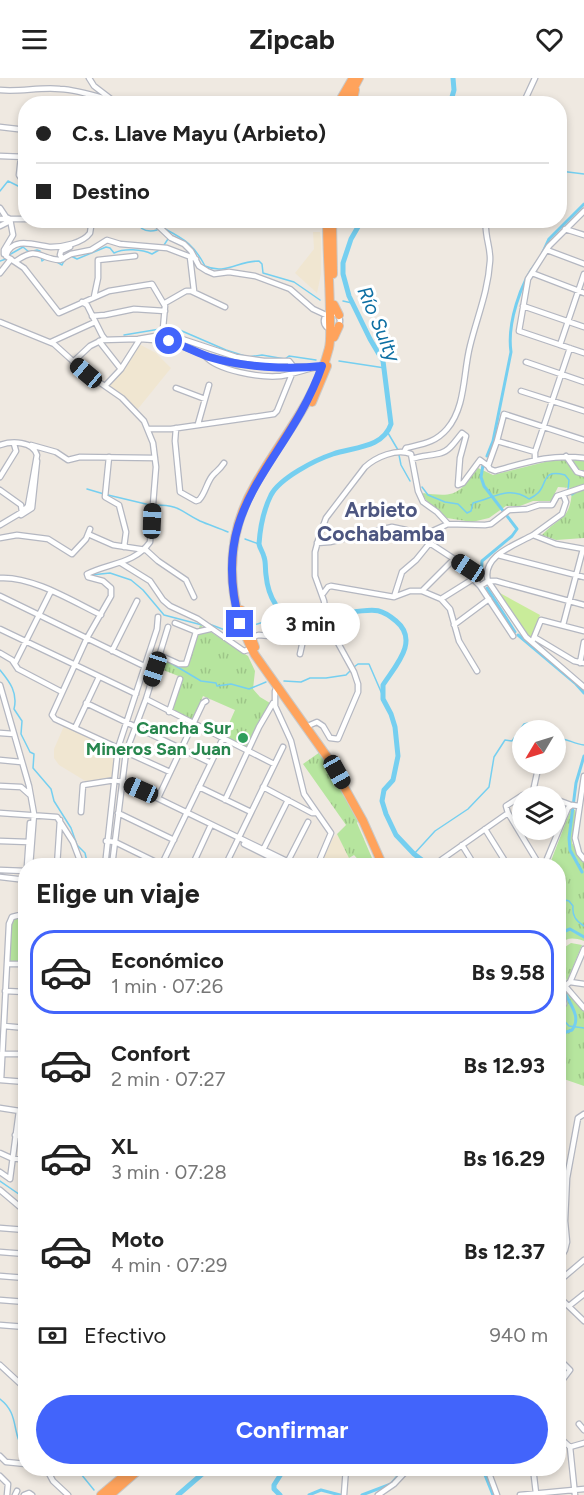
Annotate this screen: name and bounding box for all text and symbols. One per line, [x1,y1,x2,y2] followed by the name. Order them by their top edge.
[18,23,51,56] icon: menu
[249,23,335,56] text: Zipcab
[533,23,566,56] icon: heart
[72,120,326,147] text: C.s. Llave Mayu (Arbieto)
[72,178,150,205] text: Destino
[352,283,406,367] water label: Río Sulty
[155,327,182,354] route start
[66,355,106,391] car
[317,497,445,546] district label: Arbieto Cochabamba
[142,503,162,539] car
[448,551,488,585] car
[261,603,360,645] callout: 3 min
[226,610,253,637] route end
[286,612,335,636] text: 3 min
[141,649,169,689] car
[86,717,231,760] place label: Cancha Sur Mineros San Juan
[512,720,566,774] north arrow
[512,720,566,840] map controls
[236,731,250,745] marker: Cancha Sur Mineros San Juan
[320,752,354,792] car
[121,774,161,806] car
[512,786,566,840] button: layers
[36,877,200,910] text: Elige un viaje
[39,945,93,999] icon: car
[111,947,224,974] text: Económico
[472,959,545,986] text: Bs 9.58
[111,974,223,998] text: 1 min · 07:26
[39,1038,93,1092] icon: car
[111,1040,191,1067] text: Confort
[464,1052,545,1079] text: Bs 12.93
[111,1067,225,1091] text: 2 min · 07:27
[39,1131,93,1185] icon: car
[111,1133,138,1160] text: XL
[463,1145,545,1172] text: Bs 16.29
[111,1160,227,1184] text: 3 min · 07:28
[39,1224,93,1278] icon: car
[111,1226,164,1253] text: Moto
[464,1238,545,1265] text: Bs 12.37
[111,1253,227,1277] text: 4 min · 07:29
[36,1319,69,1352] icon: cash
[84,1322,166,1349] text: Efectivo
[489,1323,548,1347] text: 940 m
[36,1395,548,1464] button: Confirmar

